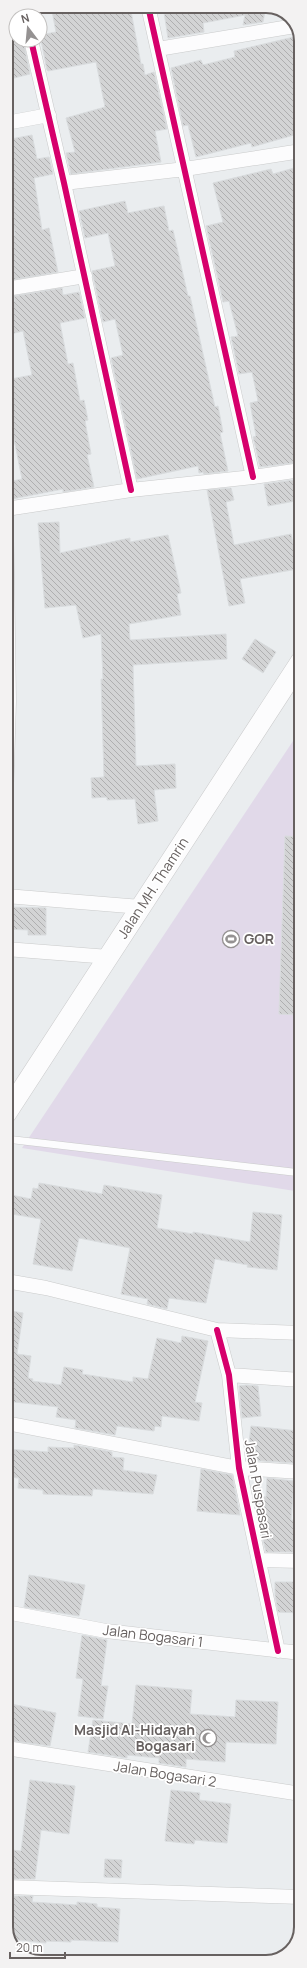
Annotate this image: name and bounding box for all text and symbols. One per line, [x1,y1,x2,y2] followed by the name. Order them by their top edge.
[8,8,48,48] north arrow
[19,10,31,26] text: N
[113,833,192,942] street label: Jalan MH. Thamrin
[221,929,241,949] sports icon: GOR
[244,929,274,948] place label: GOR
[240,1438,277,1540] street label: Jalan Puspasari
[102,1620,204,1651] street label: Jalan Bogasari 1
[74,1720,195,1755] place label: Masjid Al-Hidayah Bogasari
[198,1728,218,1748] mosque icon: Masjid Al-Hidayah Bogasari
[112,1756,218,1791] street label: Jalan Bogasari 2
[10,1934,65,1960] scale bar
[16,1939,43,1956] text: 20 m

